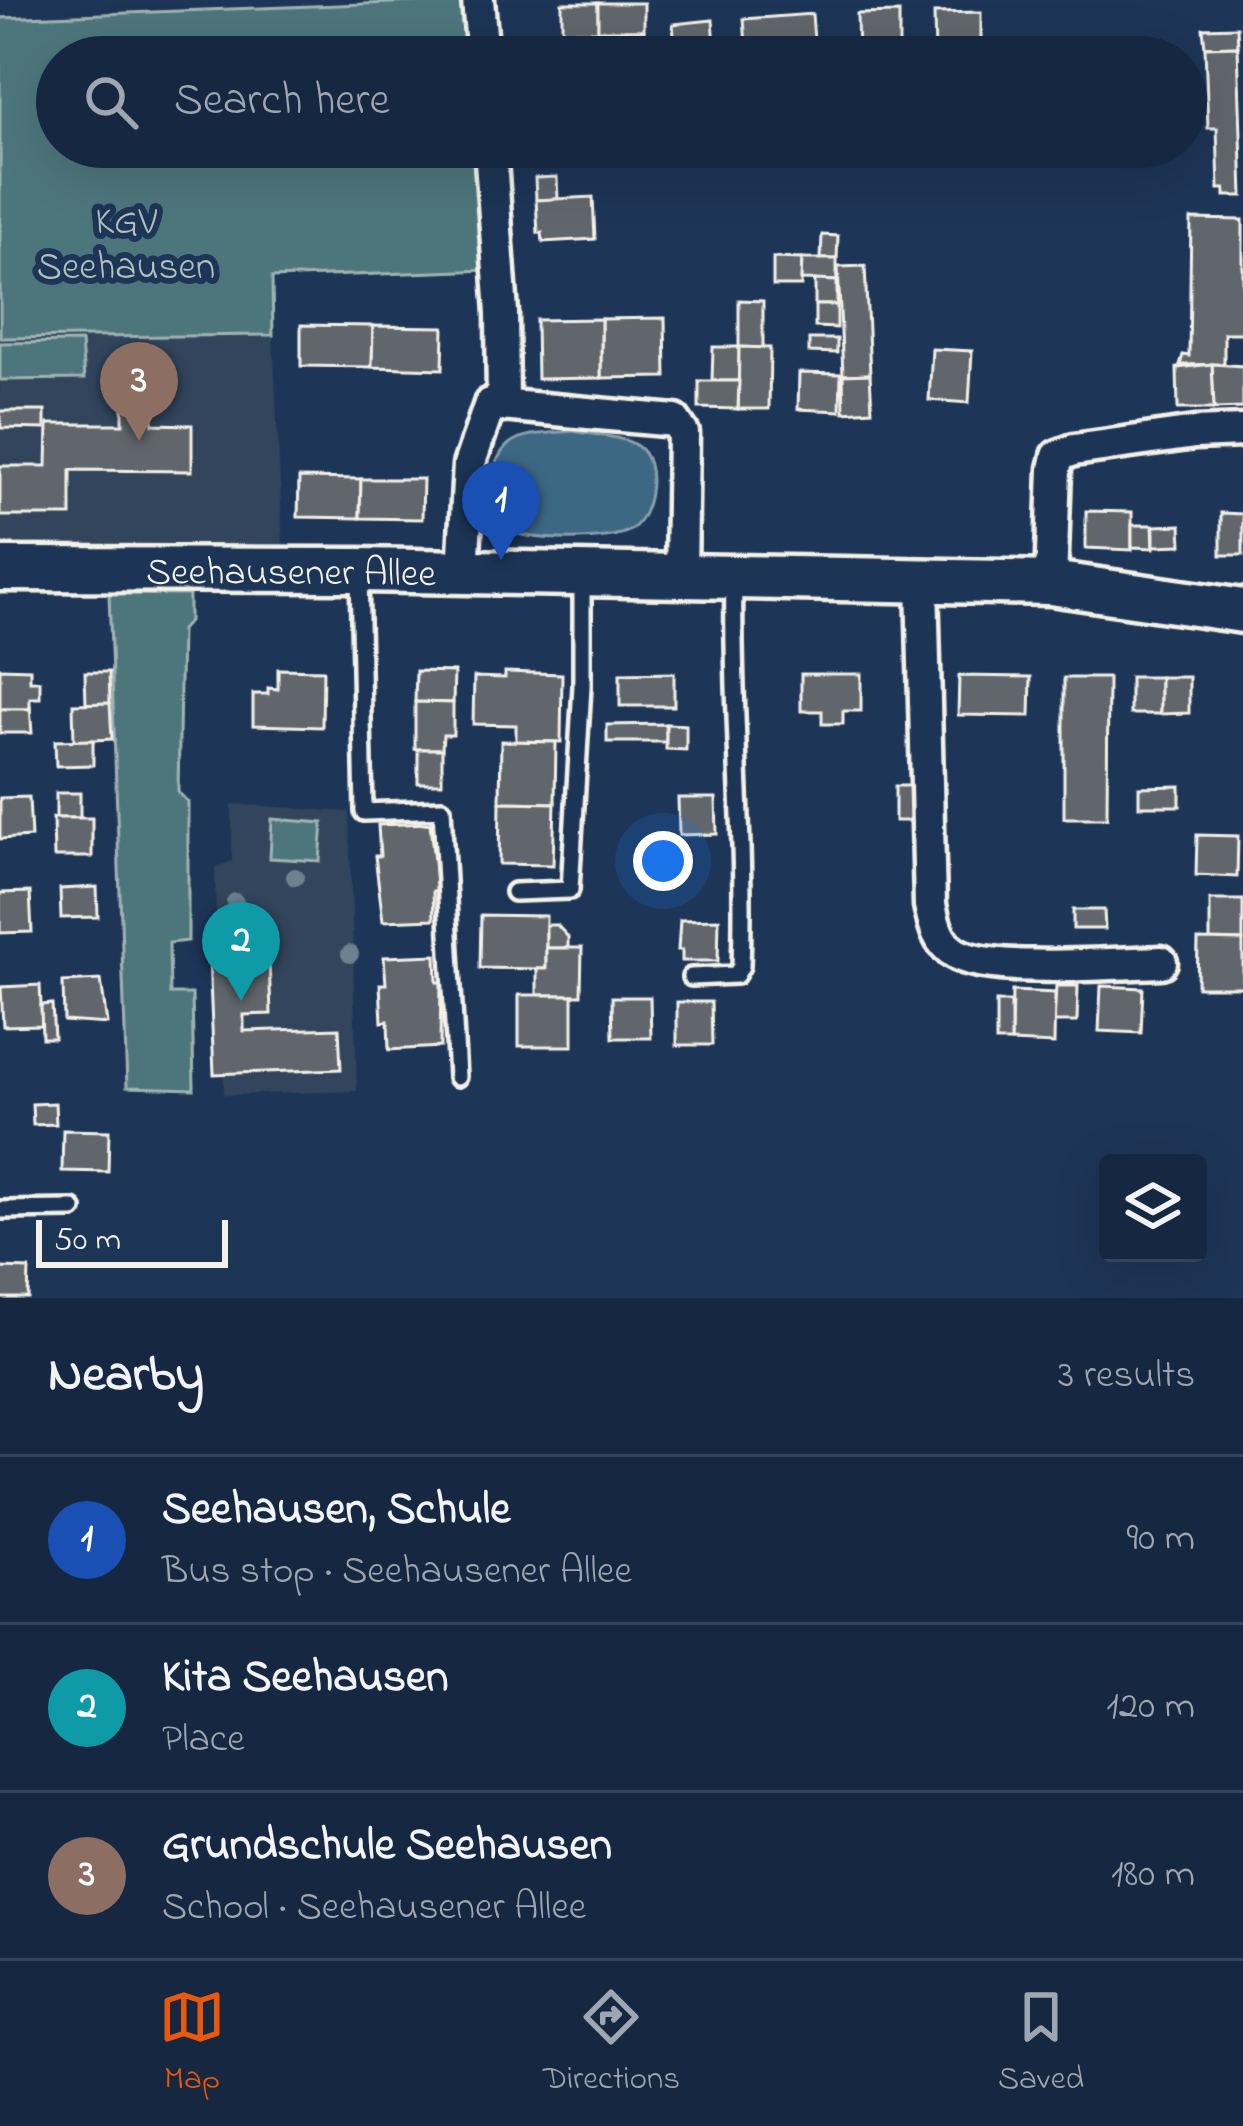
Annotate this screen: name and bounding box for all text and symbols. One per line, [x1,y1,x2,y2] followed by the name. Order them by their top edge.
[36,36,1207,168] search box
[78,69,144,135] icon: search
[174,69,390,135] text: Search here
[37,195,215,297] park label: KGV Seehausen
[100,342,178,441] pin: 3
[462,461,540,560] pin: 1
[146,545,437,604] street label: Seehausener Allee
[633,831,693,891] your location
[202,902,280,1001] pin: 2
[1099,1154,1207,1262] map controls
[1099,1154,1207,1262] button: layers
[36,1214,228,1267] scale bar
[54,1217,121,1265] text: 50 m
[48,1339,204,1414] text: Nearby
[1058,1348,1195,1405] text: 3 results
[162,1478,510,1544] text: Seehausen, Schule
[81,1511,93,1568] text: 1
[1126,1511,1195,1568] text: 90 m
[162,1544,632,1601] text: Bus stop · Seehausener Allee
[162,1646,448,1712] text: Kita Seehausen
[77,1679,97,1736] text: 2
[1106,1679,1195,1736] text: 120 m
[162,1712,245,1769] text: Place
[162,1814,612,1880] text: Grundschule Seehausen
[79,1847,95,1904] text: 3
[1111,1847,1195,1904] text: 180 m
[162,1880,586,1937] text: School · Seehausener Allee
[159,1984,225,2104] tab: Map
[543,1984,680,2104] tab: Directions
[998,1984,1084,2104] tab: Saved

